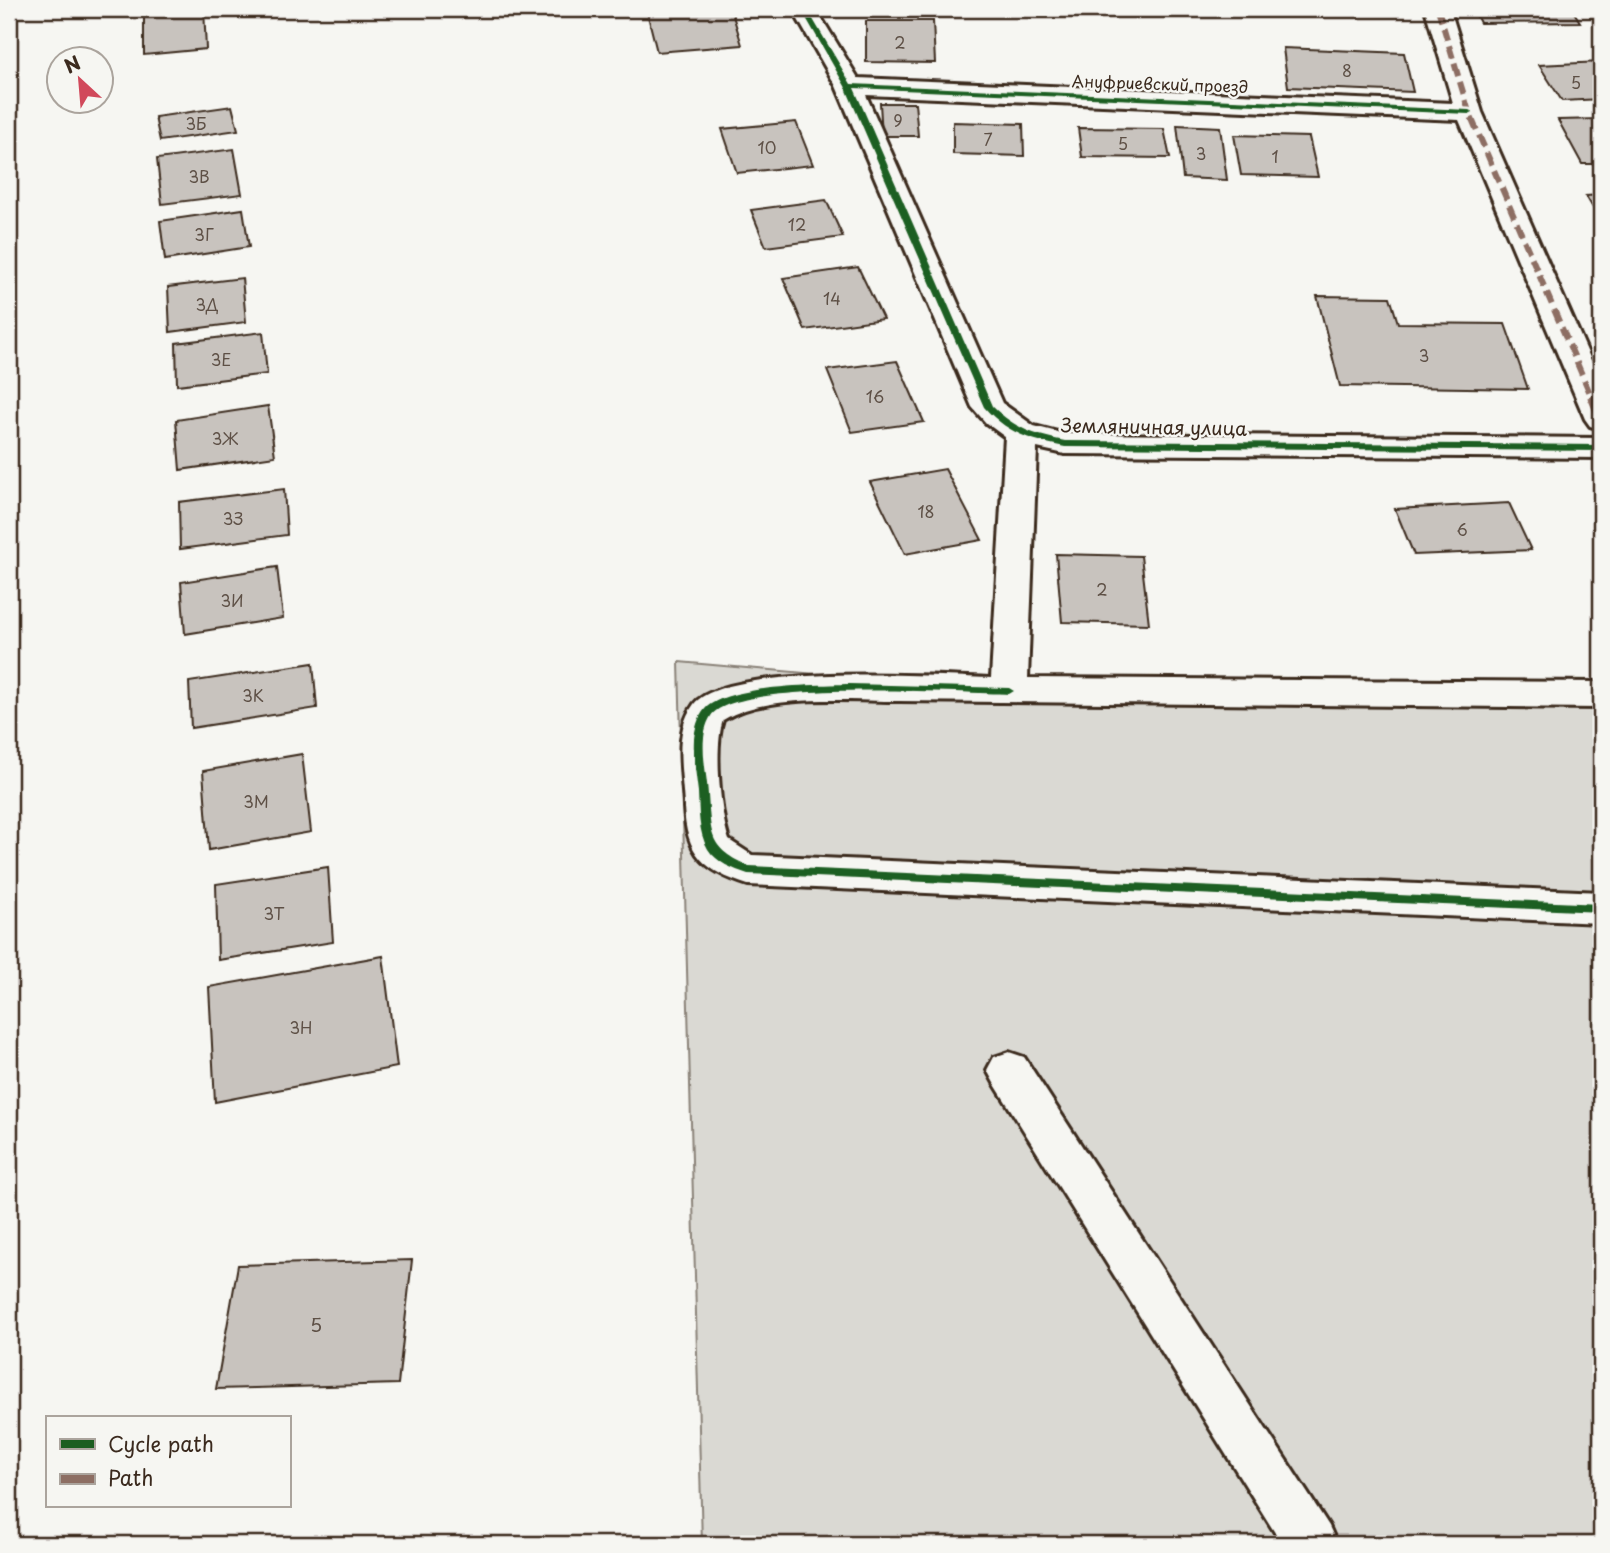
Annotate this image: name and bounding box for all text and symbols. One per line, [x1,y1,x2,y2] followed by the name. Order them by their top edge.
[894,30,906,54] house number: 2
[46,46,116,116] north arrow
[59,48,85,80] text: N
[1342,58,1352,82] house number: 8
[1071,68,1249,98] street label: Ануфриевский проезд
[1571,70,1581,94] house number: 5
[893,108,903,132] house number: 9
[186,111,206,135] house number: 3Б
[983,127,993,151] house number: 7
[1118,131,1128,155] house number: 5
[758,135,776,159] house number: 10
[1196,141,1206,165] house number: 3
[1271,144,1279,168] house number: 1
[188,164,210,188] house number: 3В
[788,212,806,236] house number: 12
[194,222,214,246] house number: 3Г
[823,286,841,310] house number: 14
[195,292,219,316] house number: 3Д
[1419,343,1429,367] house number: 3
[211,347,231,371] house number: 3Е
[866,384,884,408] house number: 16
[1061,410,1247,442] street label: Земляничная улица
[212,426,238,450] house number: 3Ж
[917,499,935,523] house number: 18
[223,506,243,530] house number: 3З
[1456,517,1468,541] house number: 6
[1096,577,1108,601] house number: 2
[220,588,244,612] house number: 3И
[242,683,264,707] house number: 3К
[243,789,269,813] house number: 3М
[264,901,285,925] house number: 3Т
[290,1015,312,1039] house number: 3Н
[310,1310,322,1338] house number: 5
[46,1416,290,1508] legend
[108,1427,214,1459] text: Cycle path
[108,1461,153,1493] text: Path

